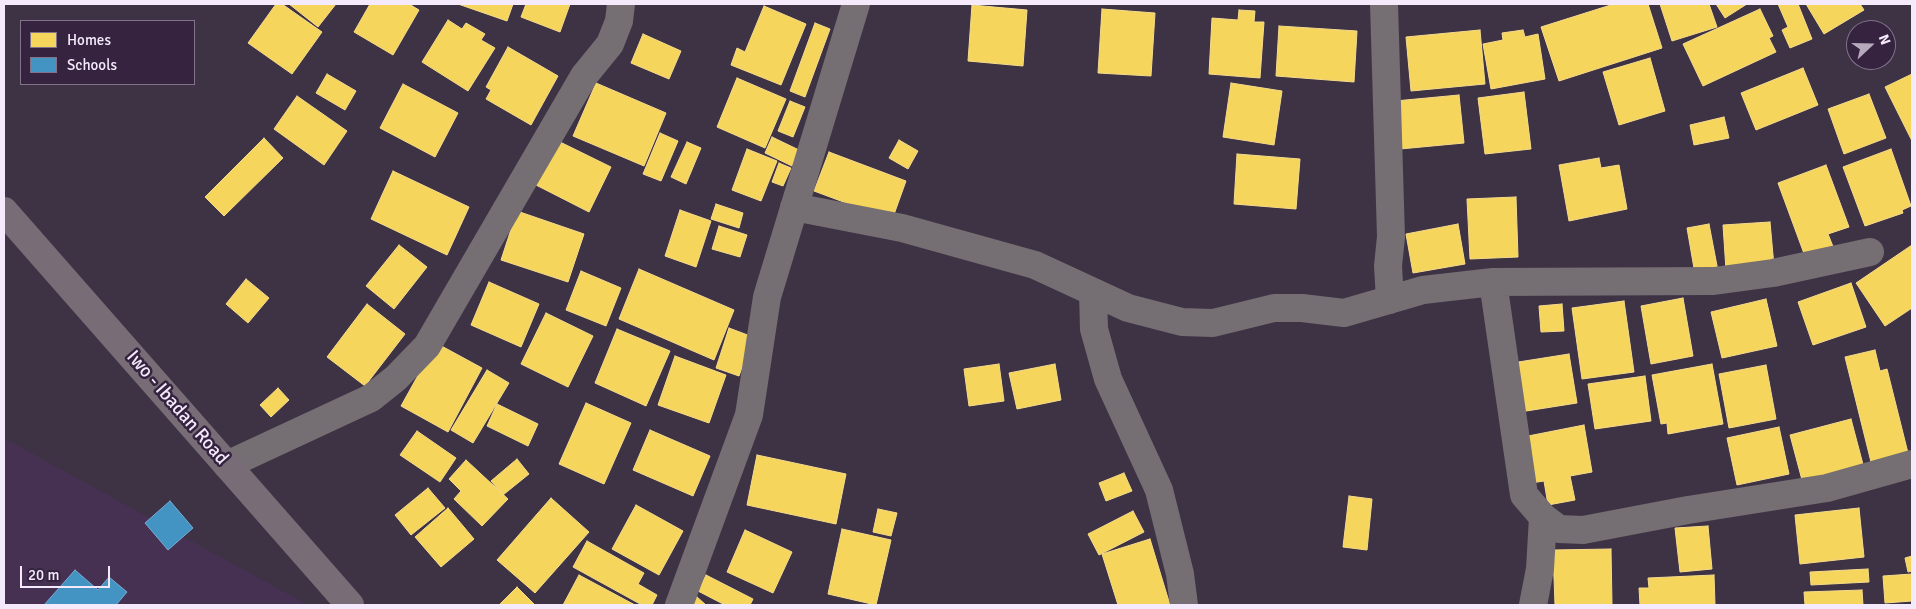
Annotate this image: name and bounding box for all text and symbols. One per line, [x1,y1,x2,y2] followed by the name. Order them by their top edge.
[20,20,195,85] legend
[1846,20,1896,70] north arrow
[67,31,111,49] text: Homes
[1875,32,1894,47] text: N
[67,56,117,74] text: Schools
[121,346,233,470] street label: Iwo - Ibadan Road
[22,556,112,588] scale bar
[28,566,59,584] text: 20 m

